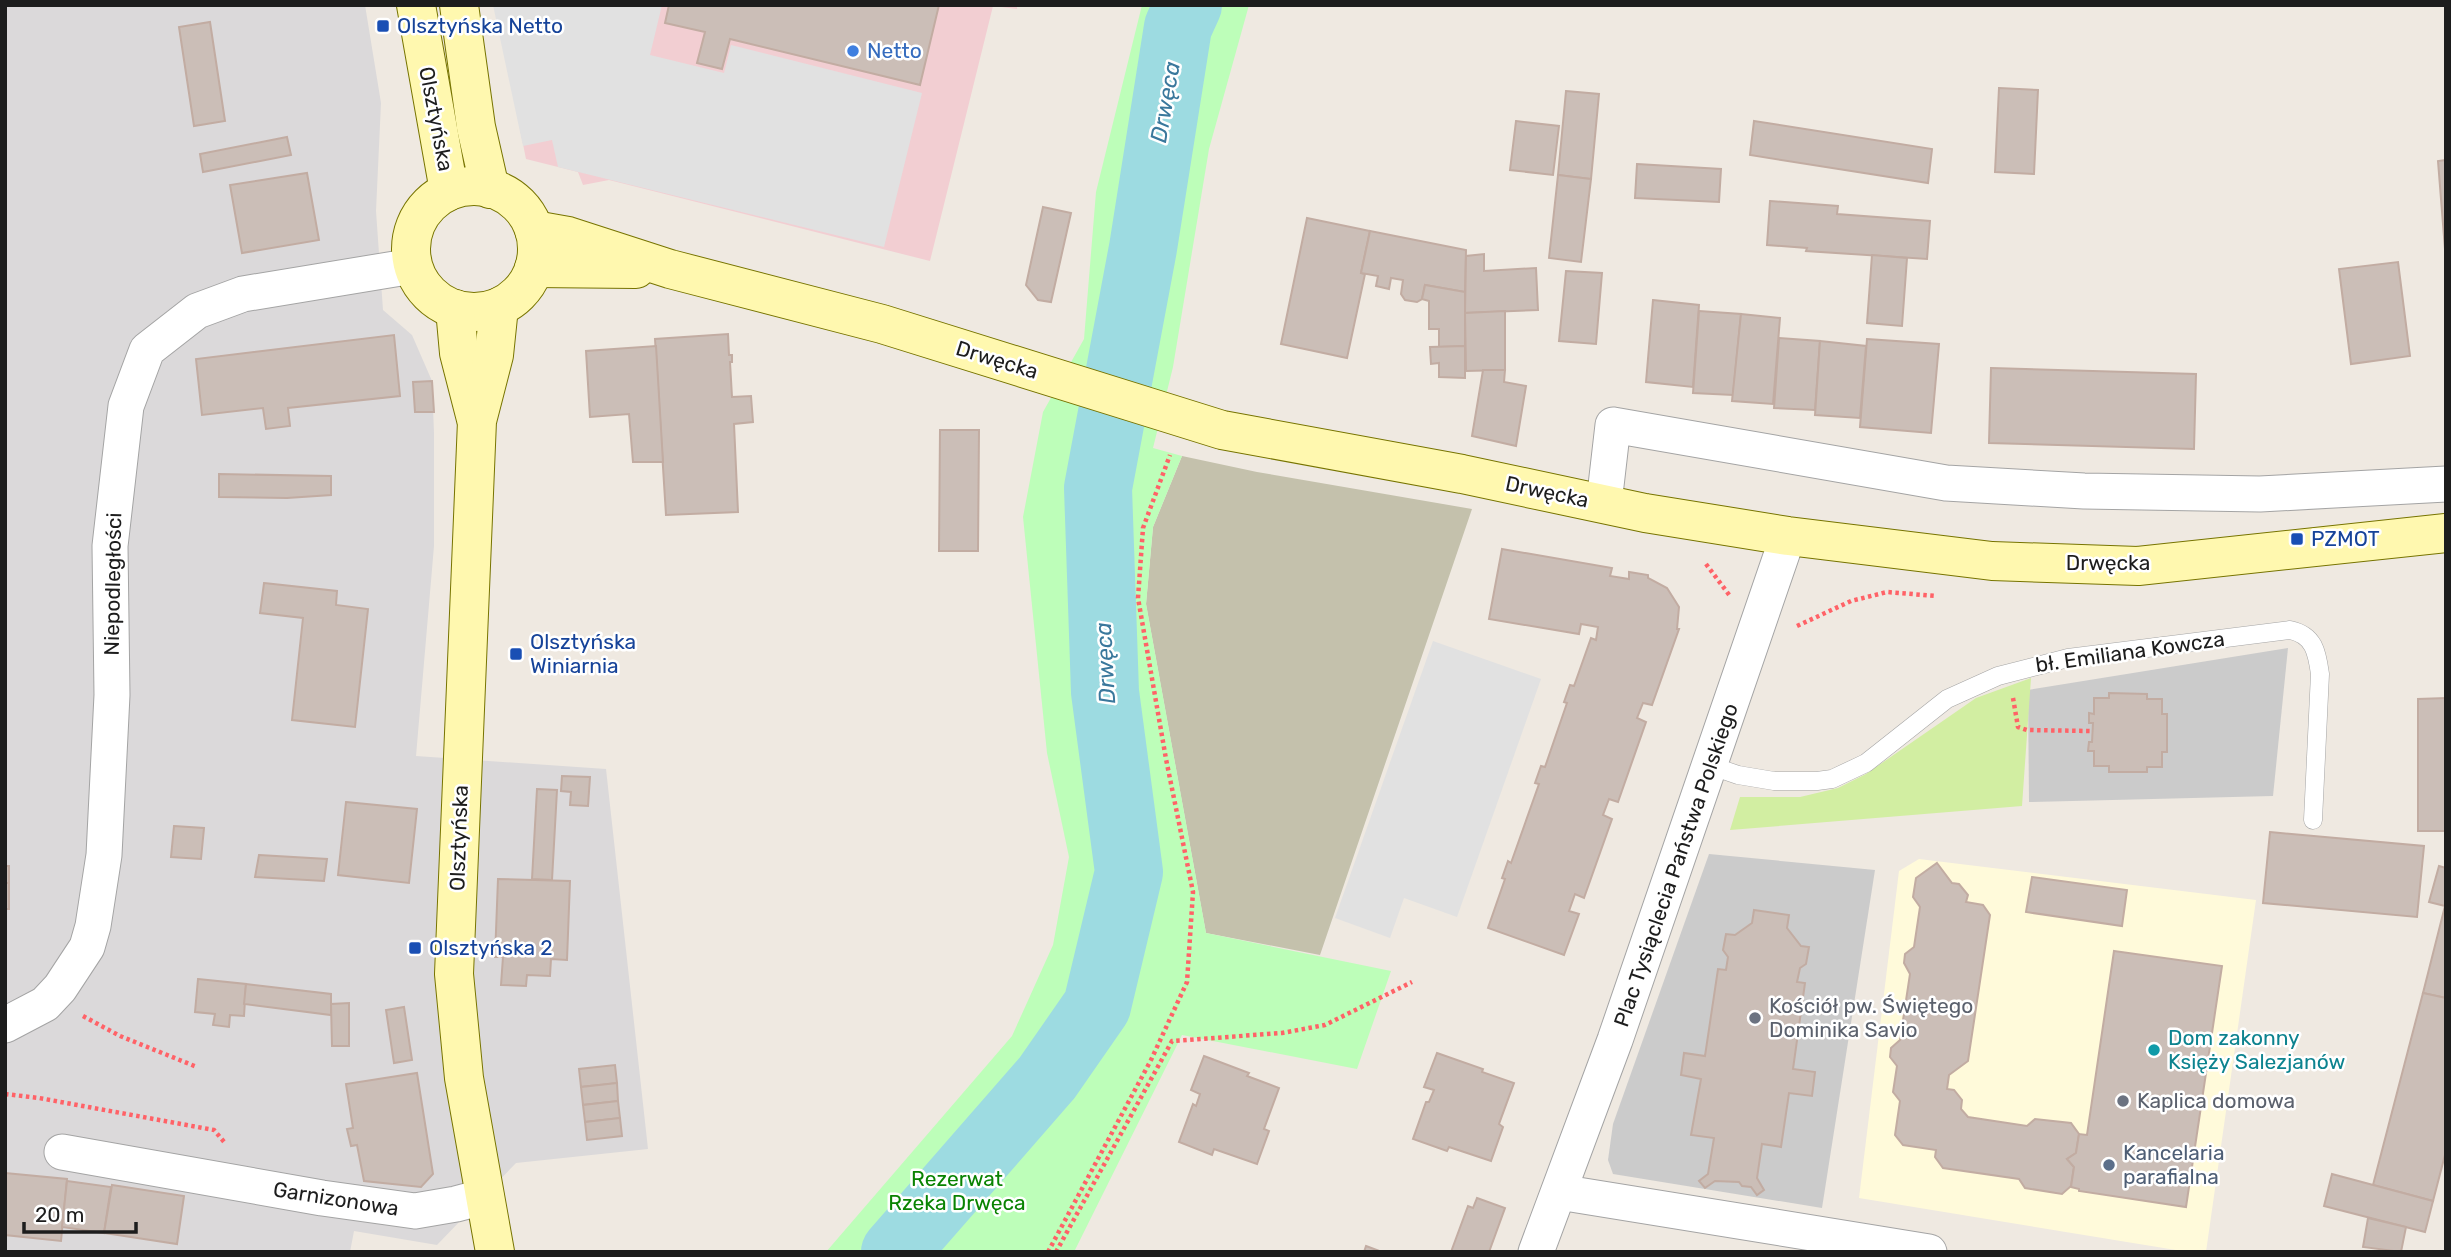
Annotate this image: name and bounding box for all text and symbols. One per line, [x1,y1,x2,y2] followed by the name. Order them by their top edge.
[397,13,563,38] place label: Olsztyńska Netto
[375,18,391,34] marker: Olsztyńska Netto
[867,38,922,63] place label: Netto
[845,43,861,59] marker: Netto
[1144,59,1186,145] water label: Drwęca
[414,64,459,173] street label: Olsztyńska
[953,335,1041,384] street label: Drwęcka
[1503,470,1591,513] street label: Drwęcka
[99,512,126,656] street label: Niepodległości
[2311,526,2380,551] place label: PZMOT
[2289,531,2305,547] marker: PZMOT
[2066,550,2150,575] street label: Drwęcka
[1089,621,1121,705] water label: Drwęca
[2034,626,2226,677] street label: bł. Emiliana Kowcza
[530,629,636,678] place label: Olsztyńska Winiarnia
[508,646,524,662] marker: Olsztyńska Winiarnia
[1608,700,1743,1030] street label: Plac Tysiąclecia Państwa Polskiego
[444,784,473,891] street label: Olsztyńska
[429,935,553,960] place label: Olsztyńska 2
[407,940,423,956] marker: Olsztyńska 2
[1769,993,1973,1042] place label: Kościół pw. Świętego Dominika Savio
[1747,1010,1763,1026] marker: Kościół pw. Świętego Dominika Savio
[2168,1025,2345,1074] place label: Dom zakonny Księży Salezjanów
[2146,1042,2162,1058] marker: Dom zakonny Księży Salezjanów
[2137,1088,2295,1113] place label: Kaplica domowa
[2115,1093,2131,1109] marker: Kaplica domowa
[2123,1140,2225,1189] place label: Kancelaria parafialna
[2101,1157,2117,1173] marker: Kancelaria parafialna
[888,1166,1026,1215] park label: Rezerwat Rzeka Drwęca
[271,1176,401,1221] street label: Garnizonowa
[24,1190,136,1234] scale bar
[35,1202,84,1227] text: 20 m

